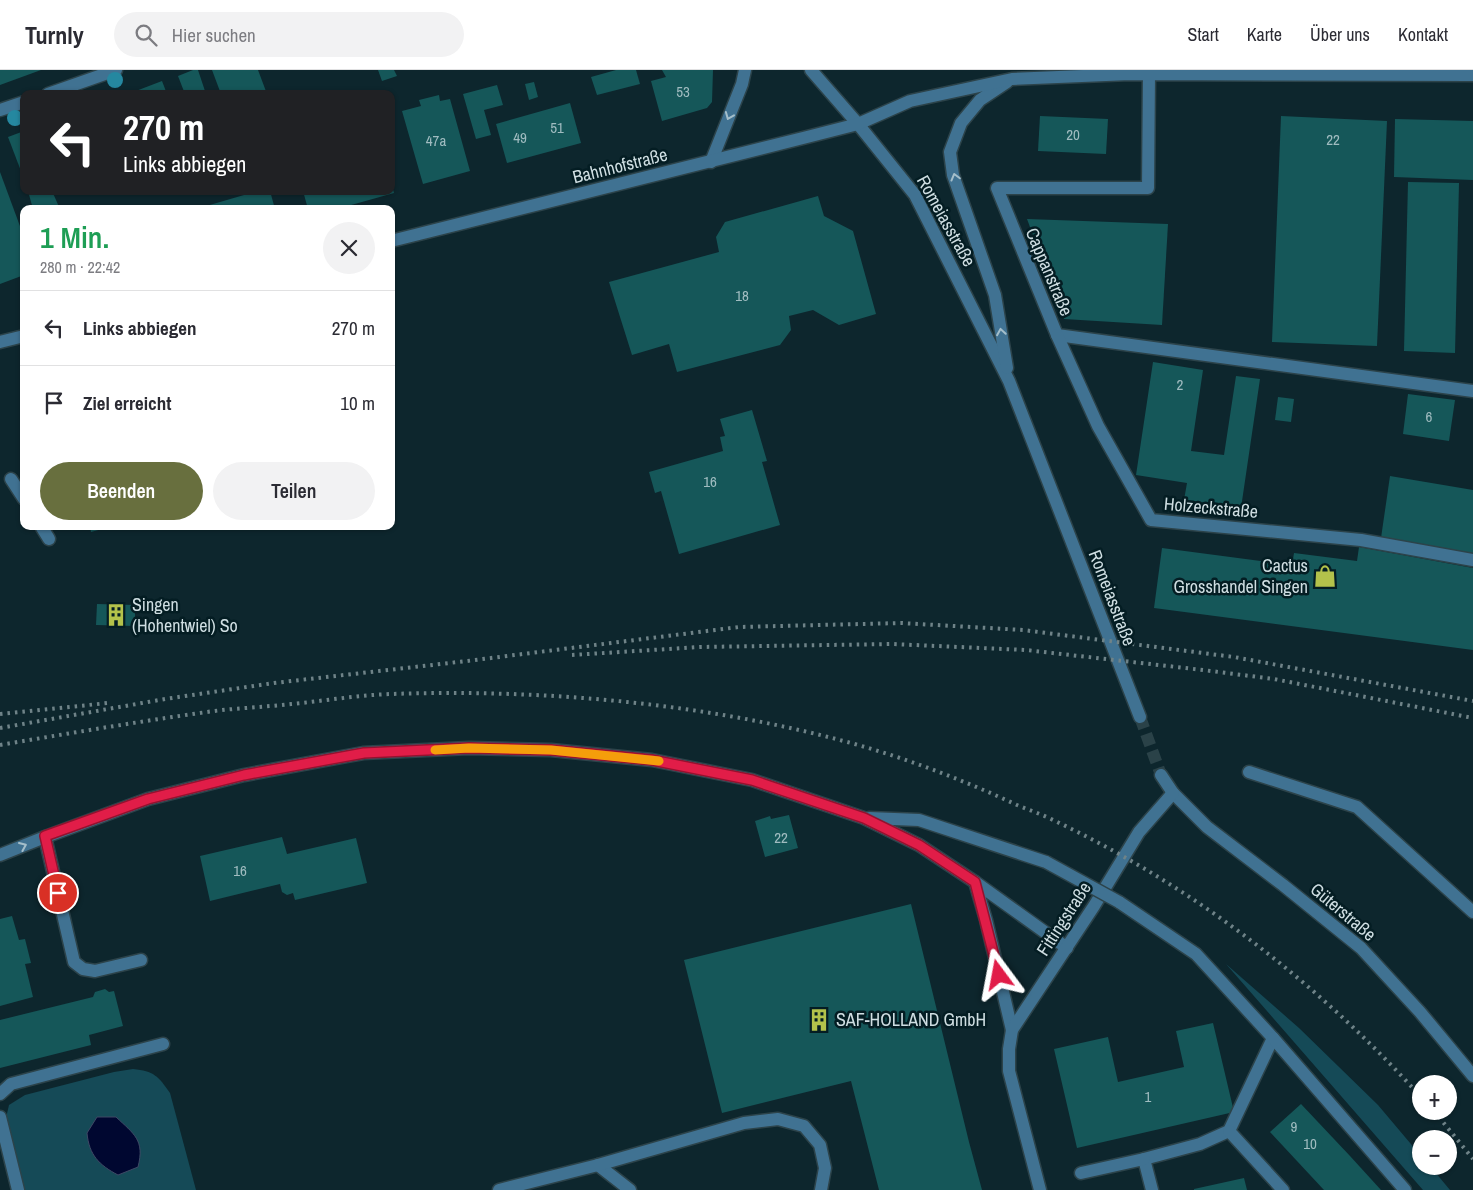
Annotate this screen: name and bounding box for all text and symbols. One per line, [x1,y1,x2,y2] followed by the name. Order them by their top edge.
[114,12,464,57] search box
[25,19,84,51] text: Turnly
[132,21,160,49] icon: search
[172,22,256,48] text: Hier suchen
[1188,22,1219,47] text: Start
[1247,22,1282,47] text: Karte
[1310,22,1370,47] text: Über uns
[1398,22,1448,47] text: Kontakt
[676,81,690,102] house number: 53
[123,104,204,151] text: 270 m
[40,110,105,175] icon: left
[725,111,736,120] one-way arrow
[550,117,564,138] house number: 51
[1066,124,1080,145] house number: 20
[513,127,527,148] house number: 49
[1326,129,1340,150] house number: 22
[426,130,446,151] house number: 47a
[570,142,670,189] street label: Bahnhofstraße
[123,149,246,179] text: Links abbiegen
[911,171,982,271] street label: Romeiasstraße
[950,174,960,182] one-way arrow
[40,217,109,257] text: 1 Min.
[323,222,375,274] button: close
[1020,224,1079,320] street label: Cappanstraße
[40,256,120,278] text: 280 m · 22:42
[735,285,749,306] house number: 18
[40,314,68,342] icon: left
[83,315,196,341] text: Links abbiegen
[332,315,375,341] text: 270 m
[996,328,1007,336] one-way arrow
[1177,374,1184,395] house number: 2
[40,389,68,417] icon: arrive
[83,390,171,416] text: Ziel erreicht
[340,390,375,416] text: 10 m
[1426,406,1433,427] house number: 6
[40,462,203,520] button: Beenden
[213,462,375,520] button: Teilen
[703,471,717,492] house number: 16
[1163,491,1259,524] street label: Holzeckstraße
[1083,546,1142,649] street label: Romeiasstraße
[1173,553,1308,599] place label: Cactus Grosshandel Singen
[1312,563,1338,589] shop icon: Cactus Grosshandel Singen
[132,592,238,638] place label: Singen (Hohentwiel) So
[103,602,129,628] building icon: Singen (Hohentwiel) So
[774,827,788,848] house number: 22
[18,842,27,852] one-way arrow
[233,860,247,881] house number: 16
[37,872,79,914] pin
[1030,877,1097,961] street label: Fittingstraße
[1305,877,1382,947] street label: Güterstraße
[44,879,72,907] icon: arrive
[972,948,1024,1000] position arrow
[806,1007,832,1033] building icon: SAF-HOLLAND GmbH
[836,1007,986,1032] place label: SAF-HOLLAND GmbH
[1412,1075,1457,1175] map controls
[1412,1075,1457,1120] button: +
[1145,1086,1152,1107] house number: 1
[1291,1116,1298,1137] house number: 9
[1412,1130,1457,1175] button: −
[1303,1133,1317,1154] house number: 10

